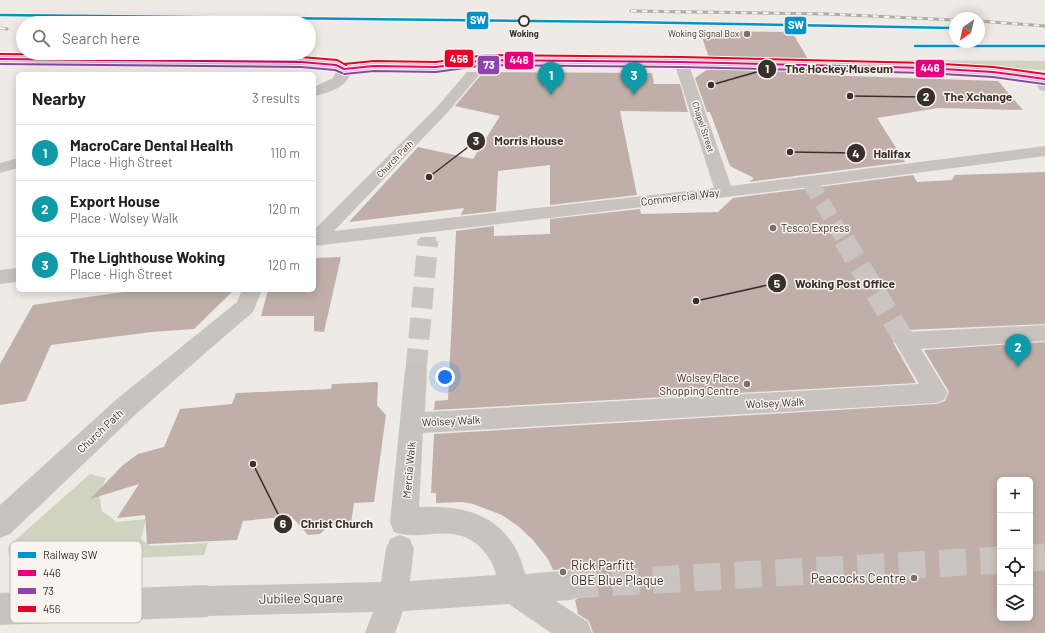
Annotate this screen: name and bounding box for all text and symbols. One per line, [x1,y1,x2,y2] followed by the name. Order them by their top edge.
[466,11,489,30] line badge: SW
[949,12,985,48] north arrow
[470,13,486,26] text: SW
[518,15,530,27] marker: Woking
[16,16,316,60] search box
[784,16,807,35] line badge: SW
[788,18,804,31] text: SW
[30,27,52,49] icon: search
[509,28,539,39] place label: Woking
[668,28,740,39] place label: Woking Signal Box
[62,29,140,47] text: Search here
[742,29,752,39] marker: Woking Signal Box
[444,49,474,68] line badge: 456
[504,51,534,70] line badge: 446
[450,52,468,65] text: 456
[509,53,529,66] text: 446
[477,55,500,75] line badge: 73
[757,57,901,81] callout: The Hockey Museum
[483,58,495,71] text: 73
[915,59,945,78] line badge: 446
[765,61,769,75] text: 1
[785,61,893,75] text: The Hockey Museum
[920,61,940,74] text: 446
[538,62,564,95] pin: 1
[621,62,647,95] pin: 3
[916,85,1020,109] callout: The Xchange
[32,88,86,108] text: Nearby
[923,89,930,103] text: 2
[944,89,1013,103] text: The Xchange
[252,90,300,106] text: 3 results
[690,100,717,154] street label: Chapel Street
[466,129,571,153] callout: Morris House
[473,133,479,147] text: 3
[494,133,564,147] text: Morris House
[70,136,233,154] text: MacroCare Dental Health
[374,138,415,180] street label: Church Path
[846,141,919,165] callout: Halifax
[43,145,47,161] text: 1
[270,145,300,161] text: 110 m
[852,146,860,160] text: 4
[873,146,911,160] text: Halifax
[70,154,173,170] text: Place · High Street
[640,185,720,208] street label: Commercial Way
[70,192,160,210] text: Export House
[41,201,49,217] text: 2
[268,201,300,217] text: 120 m
[70,210,178,226] text: Place · Wolsey Walk
[781,221,850,234] place label: Tesco Express
[768,223,778,233] marker: Tesco Express
[70,248,225,266] text: The Lighthouse Woking
[41,257,49,273] text: 3
[268,257,300,273] text: 120 m
[70,266,173,282] text: Place · High Street
[767,271,903,295] callout: Woking Post Office
[774,276,781,290] text: 5
[795,276,895,290] text: Woking Post Office
[1005,334,1031,367] pin: 2
[435,367,455,387] your location
[659,371,739,397] place label: Wolsey Place Shopping Centre
[742,379,752,389] marker: Wolsey Place Shopping Centre
[745,394,805,411] street label: Wolsey Walk
[74,406,125,455] street label: Church Path
[421,412,481,429] street label: Wolsey Walk
[400,441,417,499] street label: Mercia Walk
[997,477,1033,621] map controls
[997,477,1033,513] button: +
[273,512,382,536] callout: Christ Church
[997,513,1033,549] button: −
[280,516,287,530] text: 6
[301,516,373,530] text: Christ Church
[10,541,142,623] legend
[43,548,98,561] text: Railway SW
[997,549,1033,585] button: locate
[571,557,664,588] place label: Rick Parfitt OBE Blue Plaque
[43,566,61,579] text: 446
[558,567,568,577] marker: Rick Parfitt OBE Blue Plaque
[811,570,906,586] place label: Peacocks Centre
[909,573,919,583] marker: Peacocks Centre
[43,584,54,597] text: 73
[997,585,1033,621] button: layers
[259,589,343,607] street label: Jubilee Square
[43,602,61,615] text: 456

